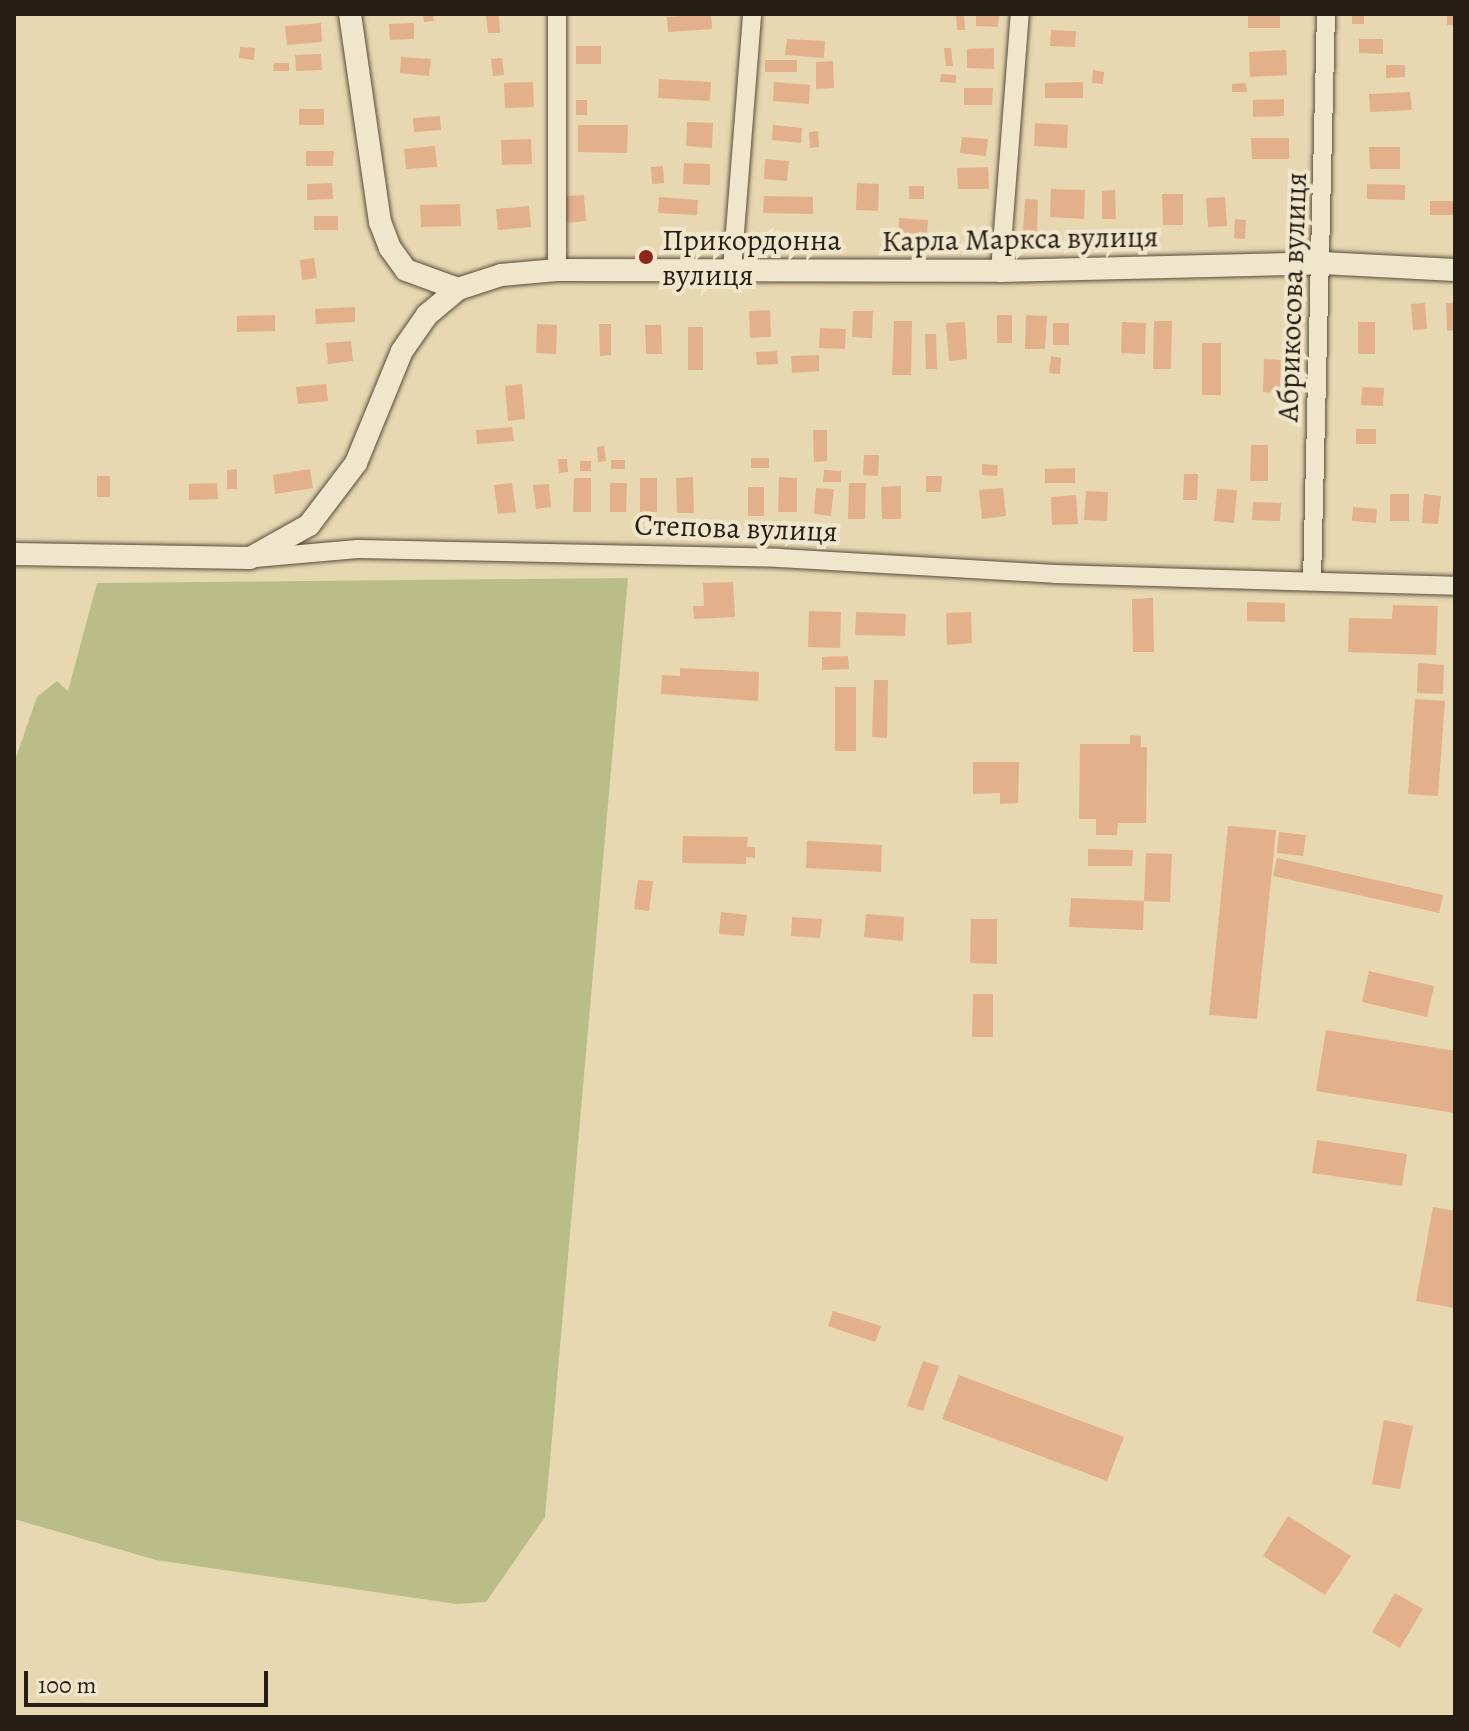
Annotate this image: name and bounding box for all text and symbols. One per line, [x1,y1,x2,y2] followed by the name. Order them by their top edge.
[1270,172,1314,422] street label: Абрикосова вулиця
[881,219,1159,259] street label: Карла Маркса вулиця
[662,222,841,292] place label: Прикордонна вулиця
[637,248,655,266] marker: Прикордонна вулиця
[634,506,838,550] street label: Степова вулиця
[28,1655,272,1705] scale bar
[38,1669,97,1701] text: 100 m

